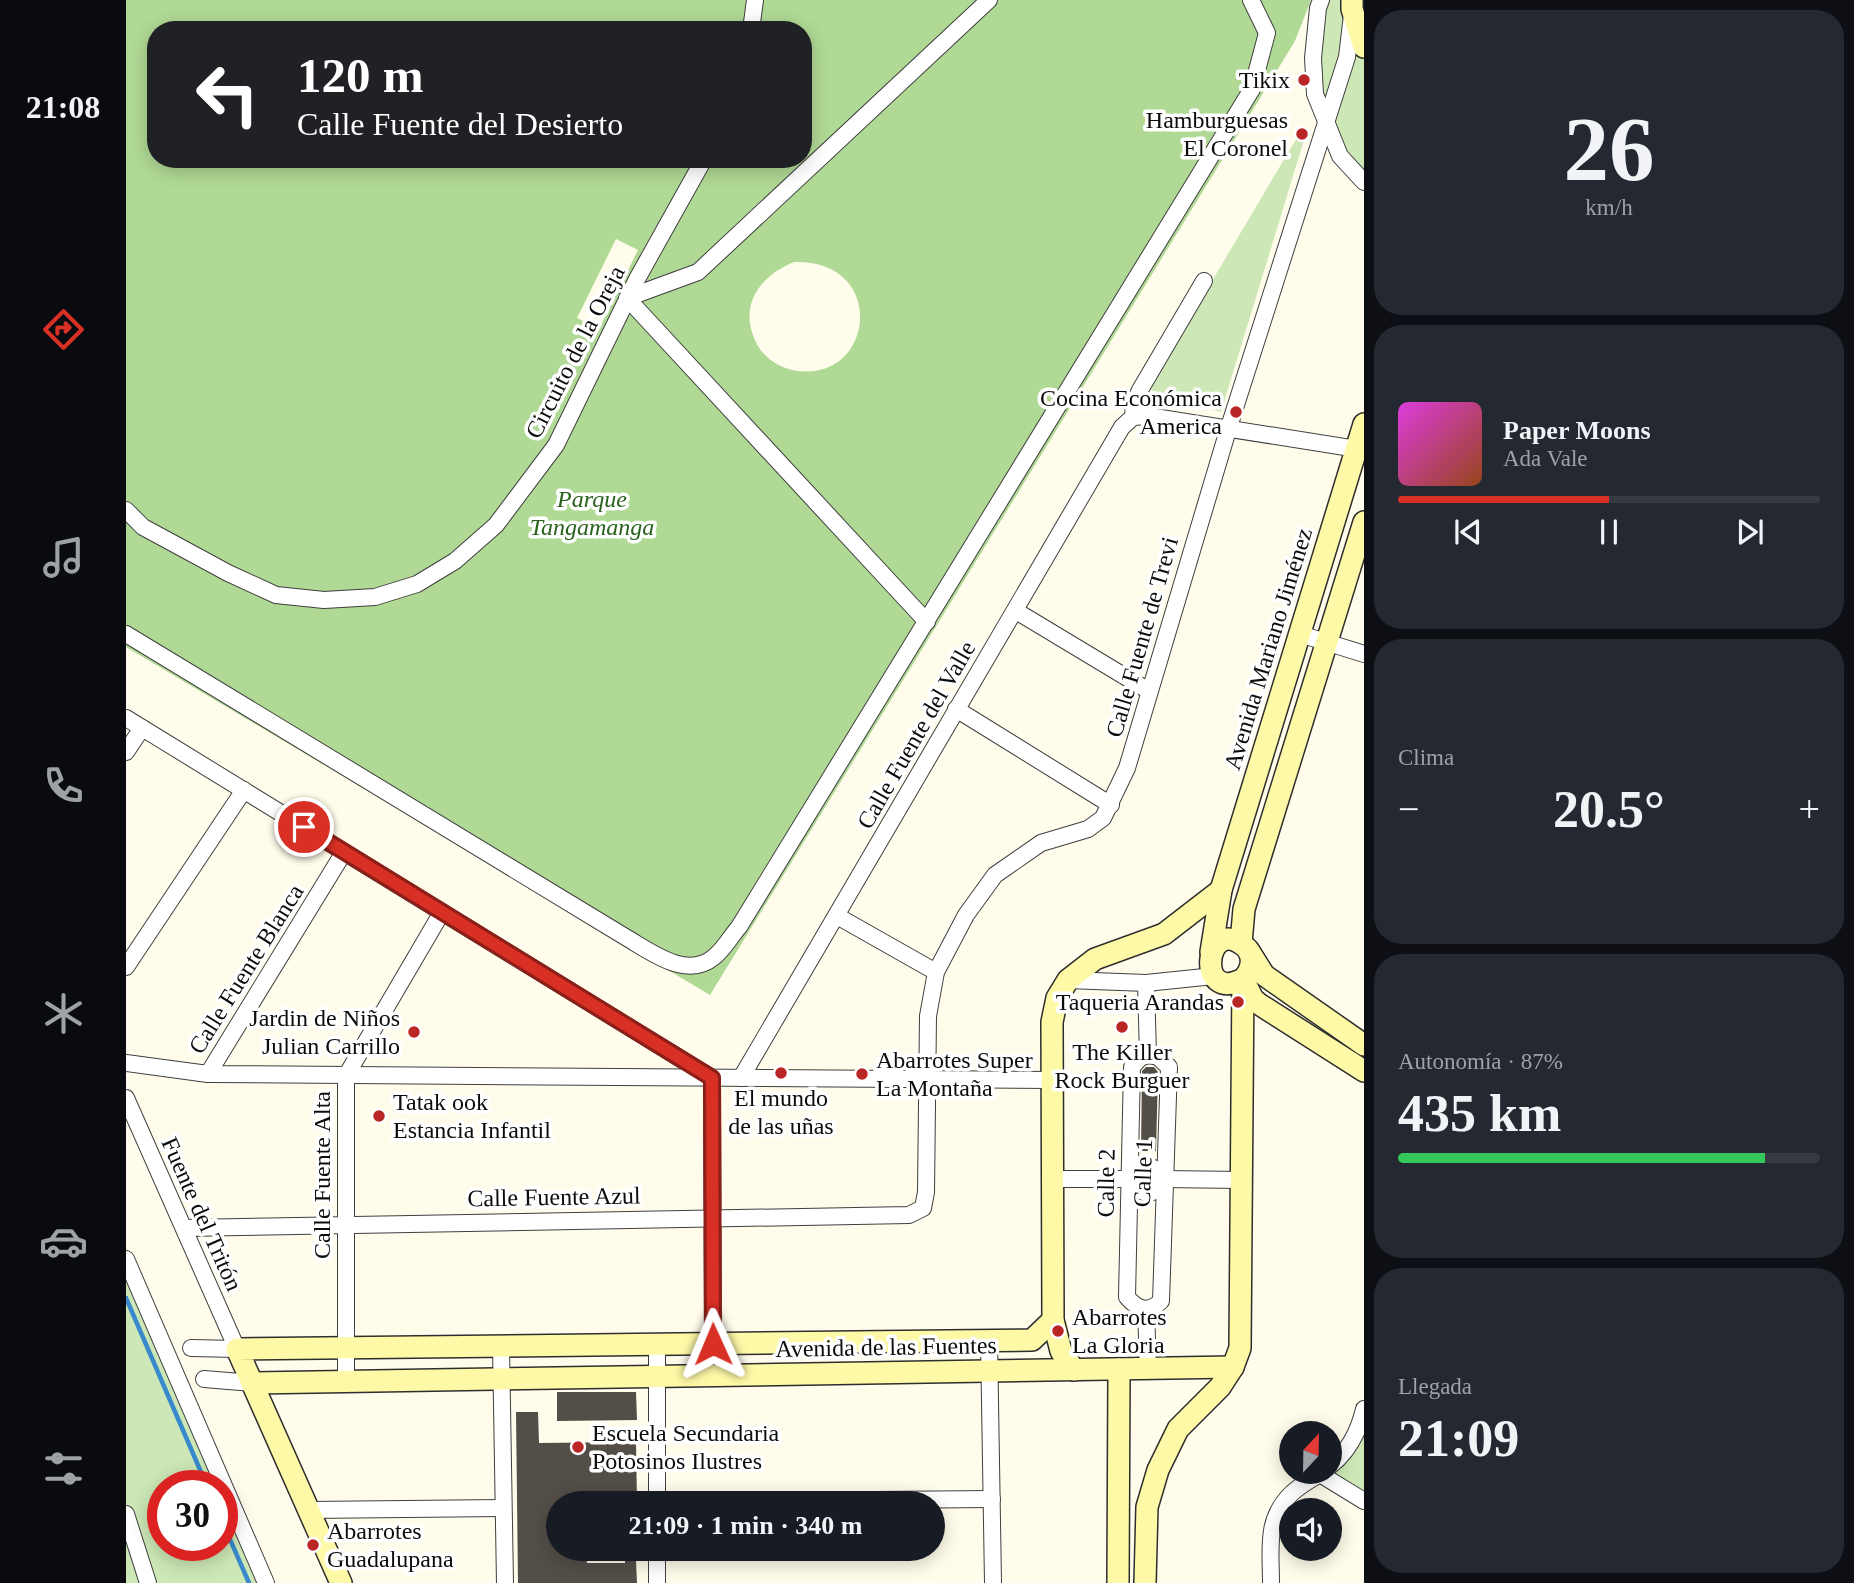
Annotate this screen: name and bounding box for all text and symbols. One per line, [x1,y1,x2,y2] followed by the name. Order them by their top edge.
[297,48,424,103] text: 120 m
[182,49,273,140] icon: left
[1239,67,1290,93] place label: Tikix
[1296,72,1312,88] marker: Tikix
[26,89,100,125] text: 21:08
[1564,99,1655,200] text: 26
[297,106,623,142] text: Calle Fuente del Desierto
[1146,107,1288,161] place label: Hamburguesas El Coronel
[1294,126,1310,142] marker: Hamburguesas El Coronel
[1585,195,1633,220] text: km/h
[520,261,630,443] street label: Circuito de la Oreja
[39,305,88,354] icon: directions
[1040,385,1222,439] place label: Cocina Económica America
[1228,404,1244,420] marker: Cocina Económica America
[1503,416,1651,445] text: Paper Moons
[1503,446,1588,471] text: Ada Vale
[530,486,654,540] park label: Parque Tangamanga
[1449,513,1487,551] icon: previous
[1590,513,1628,551] icon: pause
[1731,513,1769,551] icon: next
[1219,525,1317,773] street label: Avenida Mariano Jiménez
[39,533,88,582] icon: music
[1101,533,1183,740] street label: Calle Fuente de Trevi
[852,637,980,833] street label: Calle Fuente del Valle
[1398,745,1454,770] text: Clima
[39,761,88,810] icon: phone
[1553,781,1665,838] text: 20.5°
[1398,788,1419,830] text: −
[1799,788,1820,830] text: +
[274,797,334,857] pin
[285,808,323,846] icon: arrive
[183,879,309,1058] street label: Calle Fuente Blanca
[39,989,88,1038] icon: climate
[1056,989,1224,1015] place label: Taqueria Arandas
[1230,994,1246,1010] marker: Taqueria Arandas
[249,1005,400,1059] place label: Jardin de Niños Julian Carrillo
[1114,1019,1130,1035] marker: The Killer Rock Burguer
[406,1024,422,1040] marker: Jardin de Niños Julian Carrillo
[1055,1039,1189,1093] place label: The Killer Rock Burguer
[876,1047,1033,1101] place label: Abarrotes Super La Montaña
[1398,1049,1563,1074] text: Autonomía · 87%
[773,1065,789,1081] marker: El mundo de las uñas
[854,1066,870,1082] marker: Abarrotes Super La Montaña
[728,1085,834,1139] place label: El mundo de las uñas
[1398,1085,1561,1142] text: 435 km
[393,1089,551,1143] place label: Tatak ook Estancia Infantil
[309,1091,335,1259] street label: Calle Fuente Alta
[371,1108,387,1124] marker: Tatak ook Estancia Infantil
[156,1133,248,1295] street label: Fuente del Tritón
[1129,1138,1157,1208] street label: Calle 1
[1092,1148,1120,1218] street label: Calle 2
[467,1182,641,1212] street label: Calle Fuente Azul
[39,1217,88,1266] icon: car
[1072,1304,1167,1358] place label: Abarrotes La Gloria
[676,1307,750,1381] position arrow
[1050,1323,1066,1339] marker: Abarrotes La Gloria
[775,1332,997,1362] street label: Avenida de las Fuentes
[1398,1374,1472,1399] text: Llegada
[1398,1410,1519,1467] text: 21:09
[592,1420,780,1474] place label: Escuela Secundaria Potosinos Ilustres
[1279,1421,1342,1484] north arrow
[1279,1421,1342,1561] map controls
[570,1439,586,1455] marker: Escuela Secundaria Potosinos Ilustres
[39,1444,88,1493] icon: filters
[147,1470,238,1561] speed limit sign: 30
[1279,1498,1342,1561] button: sound
[629,1511,863,1540] text: 21:09 · 1 min · 340 m
[327,1518,454,1572] place label: Abarrotes Guadalupana
[305,1537,321,1553] marker: Abarrotes Guadalupana

